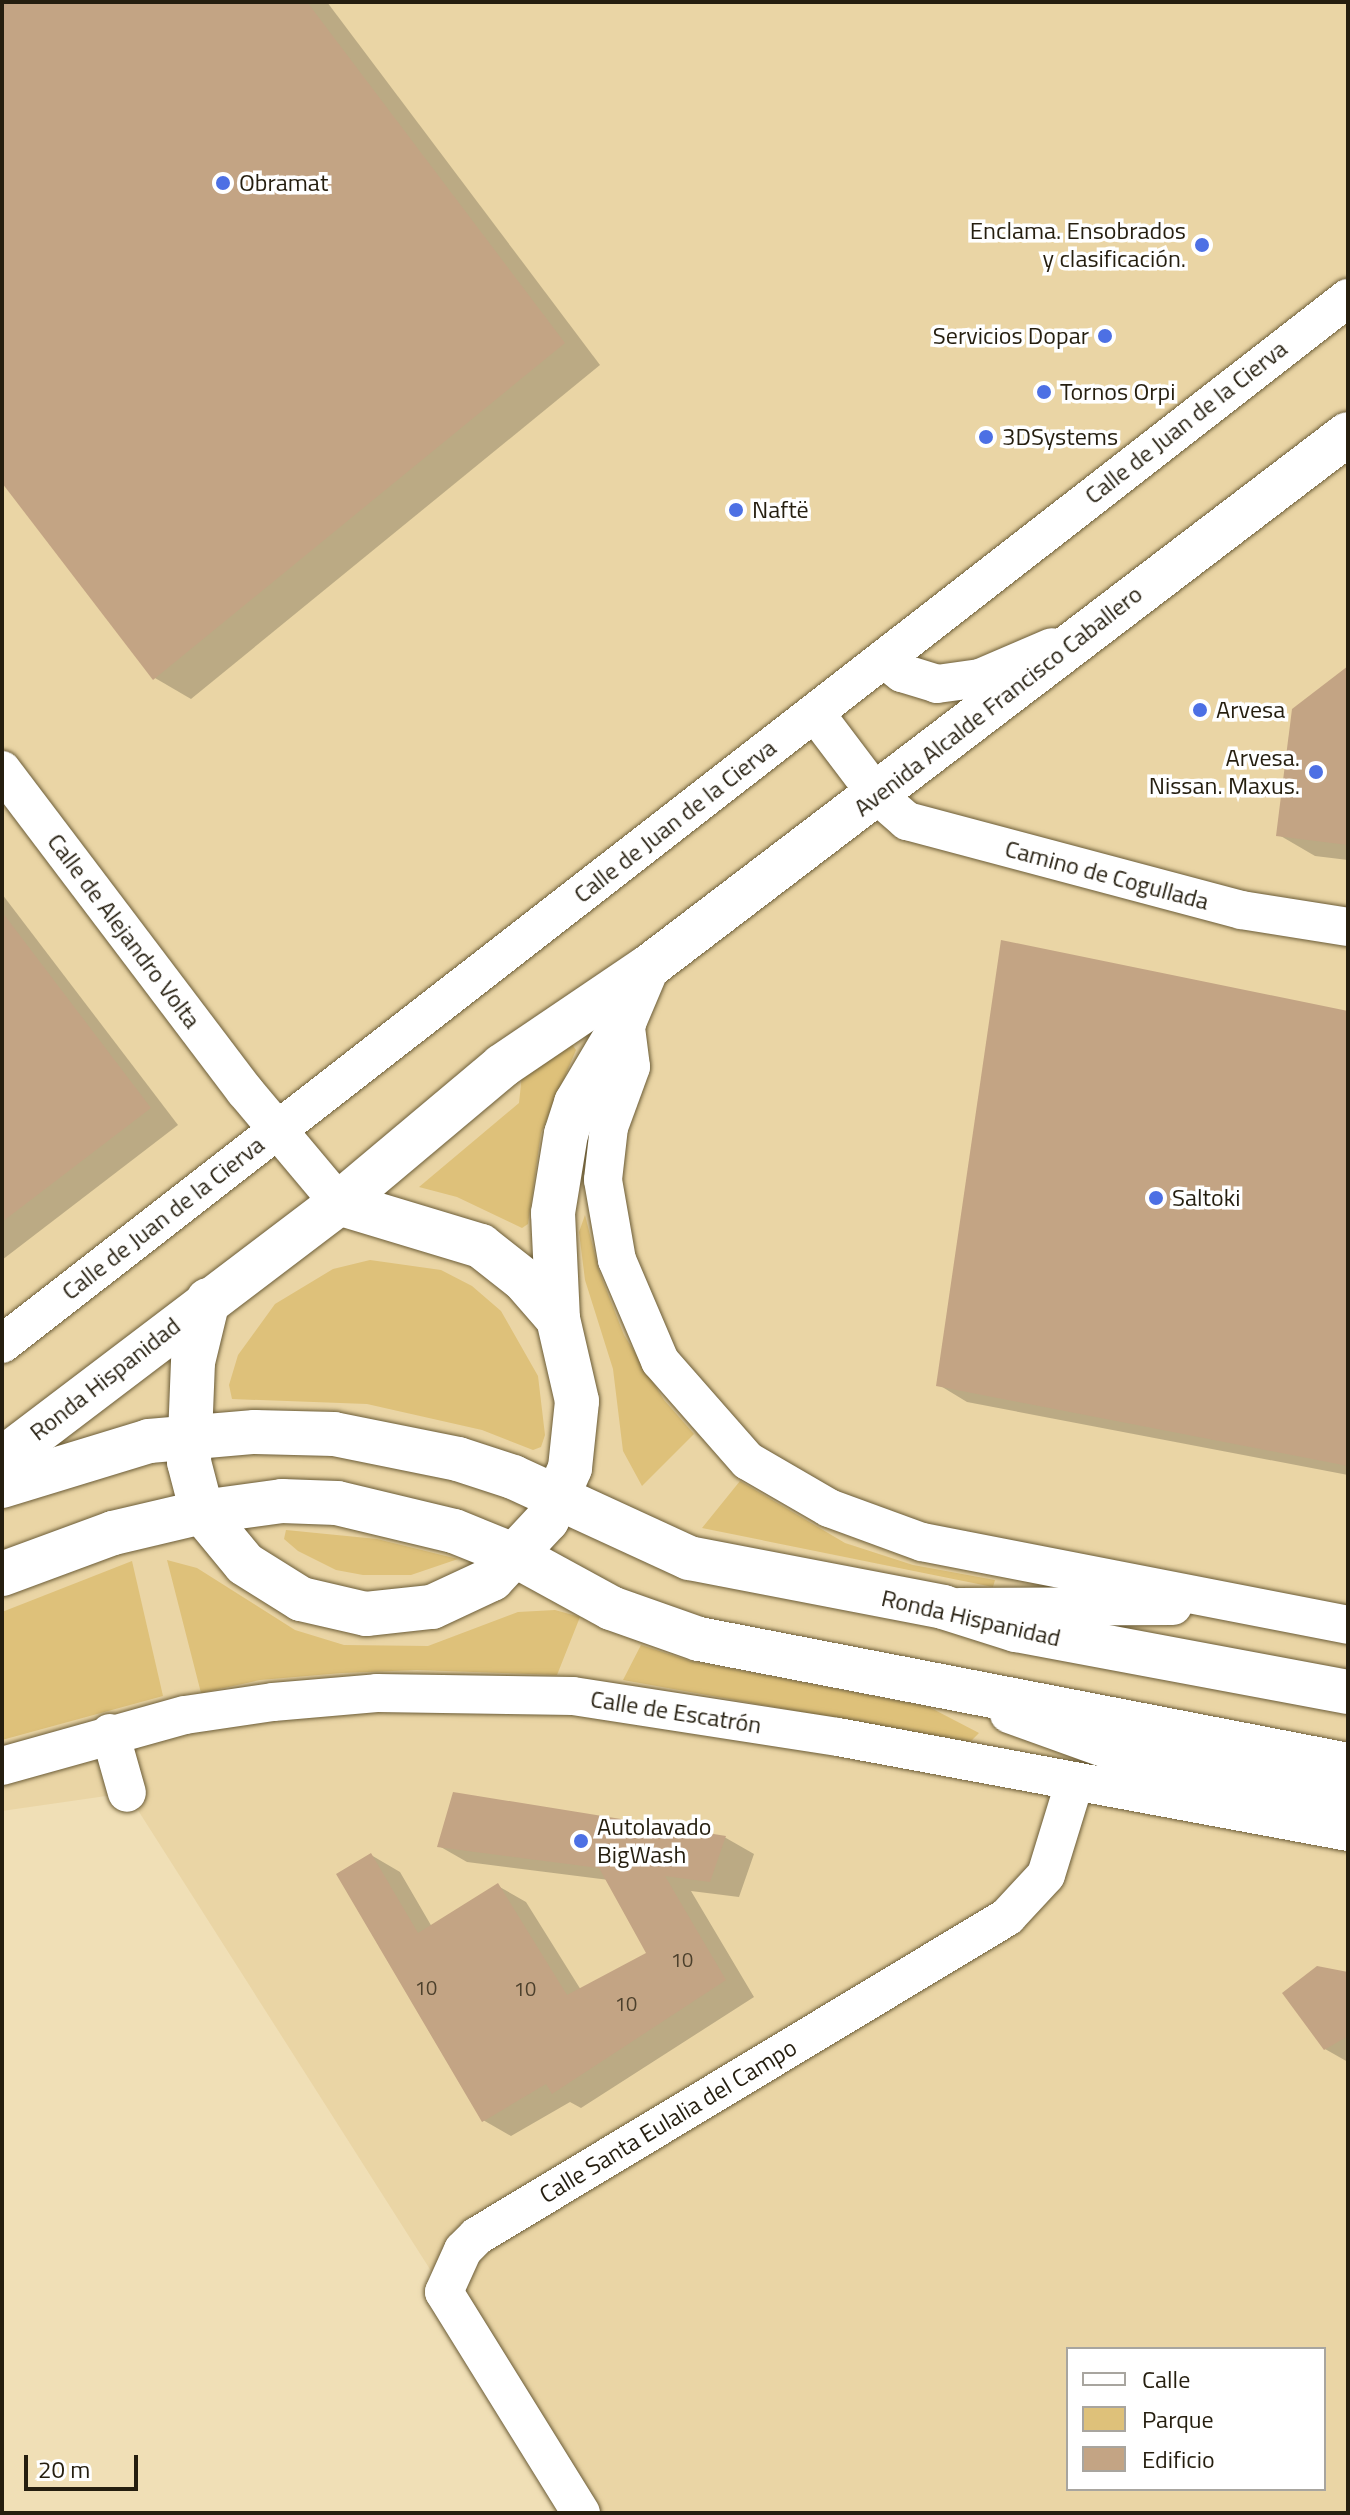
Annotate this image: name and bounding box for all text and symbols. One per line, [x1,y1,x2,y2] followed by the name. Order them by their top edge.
[239,169,328,197] place label: Obramat
[214,174,232,192] marker: Obramat
[970,217,1186,273] place label: Enclama. Ensobrados y clasificación.
[1193,236,1211,254] marker: Enclama. Ensobrados y clasificación.
[933,322,1089,350] place label: Servicios Dopar
[1096,327,1114,345] marker: Servicios Dopar
[1079,334,1293,510] street label: Calle de Juan de la Cierva
[1060,378,1175,406] place label: Tornos Orpi
[1035,383,1053,401] marker: Tornos Orpi
[1002,423,1118,451] place label: 3DSystems
[977,428,995,446] marker: 3DSystems
[752,496,809,524] place label: Naftë
[727,501,745,519] marker: Naftë
[848,580,1148,822] street label: Avenida Alcalde Francisco Caballero
[1216,696,1285,724] place label: Arvesa
[1191,701,1209,719] marker: Arvesa
[568,733,782,909] street label: Calle de Juan de la Cierva
[1149,744,1300,800] place label: Arvesa. Nissan. Maxus.
[1307,763,1325,781] marker: Arvesa. Nissan. Maxus.
[41,828,207,1034] street label: Calle de Alejandro Volta
[1002,834,1212,916] street label: Camino de Cogullada
[56,1130,270,1306] street label: Calle de Juan de la Cierva
[1172,1184,1240,1212] place label: Saltoki
[1147,1189,1165,1207] marker: Saltoki
[24,1311,186,1447] street label: Ronda Hispanidad
[879,1583,1063,1653] street label: Ronda Hispanidad
[588,1684,764,1740] street label: Calle de Escatrón
[597,1813,711,1869] place label: Autolavado BigWash
[572,1832,590,1850] marker: Autolavado BigWash
[671,1947,693,1971] house number: 10
[415,1975,437,1999] house number: 10
[514,1976,536,2000] house number: 10
[615,1991,637,2015] house number: 10
[534,2033,802,2209] street label: Calle Santa Eulalia del Campo
[1066,2347,1326,2491] legend
[1142,2361,1190,2397] text: Calle
[1142,2401,1214,2437] text: Parque
[28,2439,142,2489] scale bar
[1142,2441,1215,2477] text: Edificio
[38,2451,90,2487] text: 20 m

